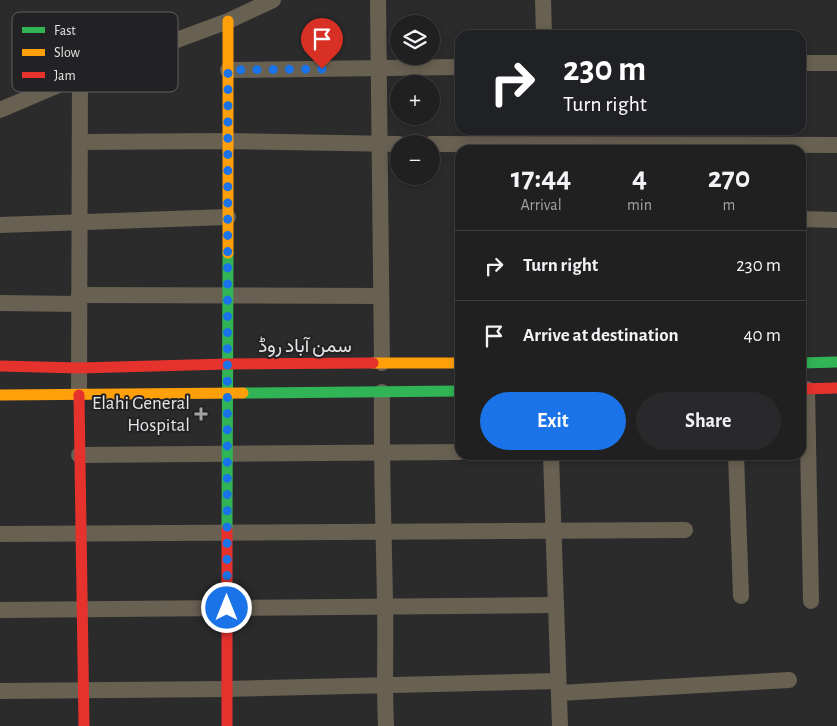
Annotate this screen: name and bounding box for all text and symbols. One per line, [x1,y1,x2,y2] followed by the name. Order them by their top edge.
[12,12,178,92] legend
[390,15,440,185] map controls
[390,15,440,65] button: layers
[301,18,343,69] pin
[54,24,76,38] text: Fast
[308,25,336,53] icon: arrive
[54,46,81,60] text: Slow
[480,50,545,115] icon: right
[563,52,646,87] text: 230 m
[54,69,76,83] text: Jam
[390,75,440,125] button: +
[563,93,647,115] text: Turn right
[390,135,440,185] button: −
[511,163,571,193] text: 17:44
[632,163,647,193] text: 4
[708,163,750,193] text: 270
[520,197,562,213] text: Arrival
[627,197,652,213] text: min
[723,197,735,213] text: m
[480,252,508,280] icon: right
[523,256,598,275] text: Turn right
[736,256,781,275] text: 230 m
[480,322,508,350] icon: arrive
[523,326,679,345] text: Arrive at destination
[743,326,781,345] text: 40 m
[258,336,352,357] street label: سمن آباد روڈ
[480,392,626,450] button: Exit
[636,392,781,450] button: Share
[92,394,190,435] place label: Elahi General Hospital
[194,407,208,421] marker: Elahi General Hospital
[200,581,252,633] position arrow

